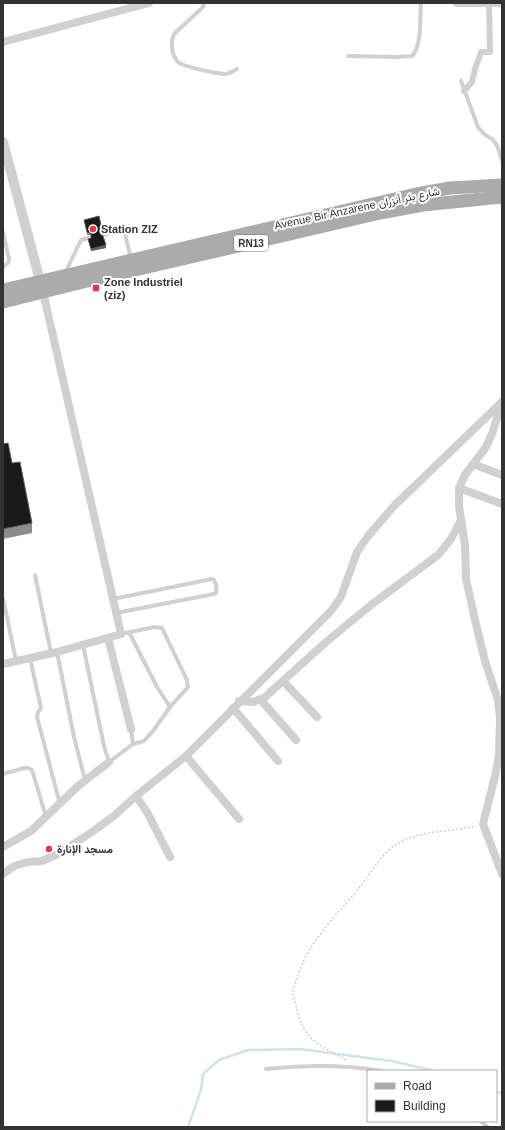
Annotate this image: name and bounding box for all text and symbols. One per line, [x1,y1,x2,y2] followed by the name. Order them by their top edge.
[273,185,441,233] street label: Avenue Bir Anzarene شارع بئر أنزران
[101,223,158,235] place label: Station ZIZ
[88,224,98,234] marker: Station ZIZ
[234,235,268,251] road number: RN13
[104,276,183,301] place label: Zone Industriel (ziz)
[91,283,101,293] marker: Zone Industriel (ziz)
[57,843,113,856] place label: مسجد الإنارة
[44,844,54,854] marker: مسجد الإنارة
[367,1070,497,1122] legend
[403,1079,432,1093] text: Road
[403,1099,446,1113] text: Building

